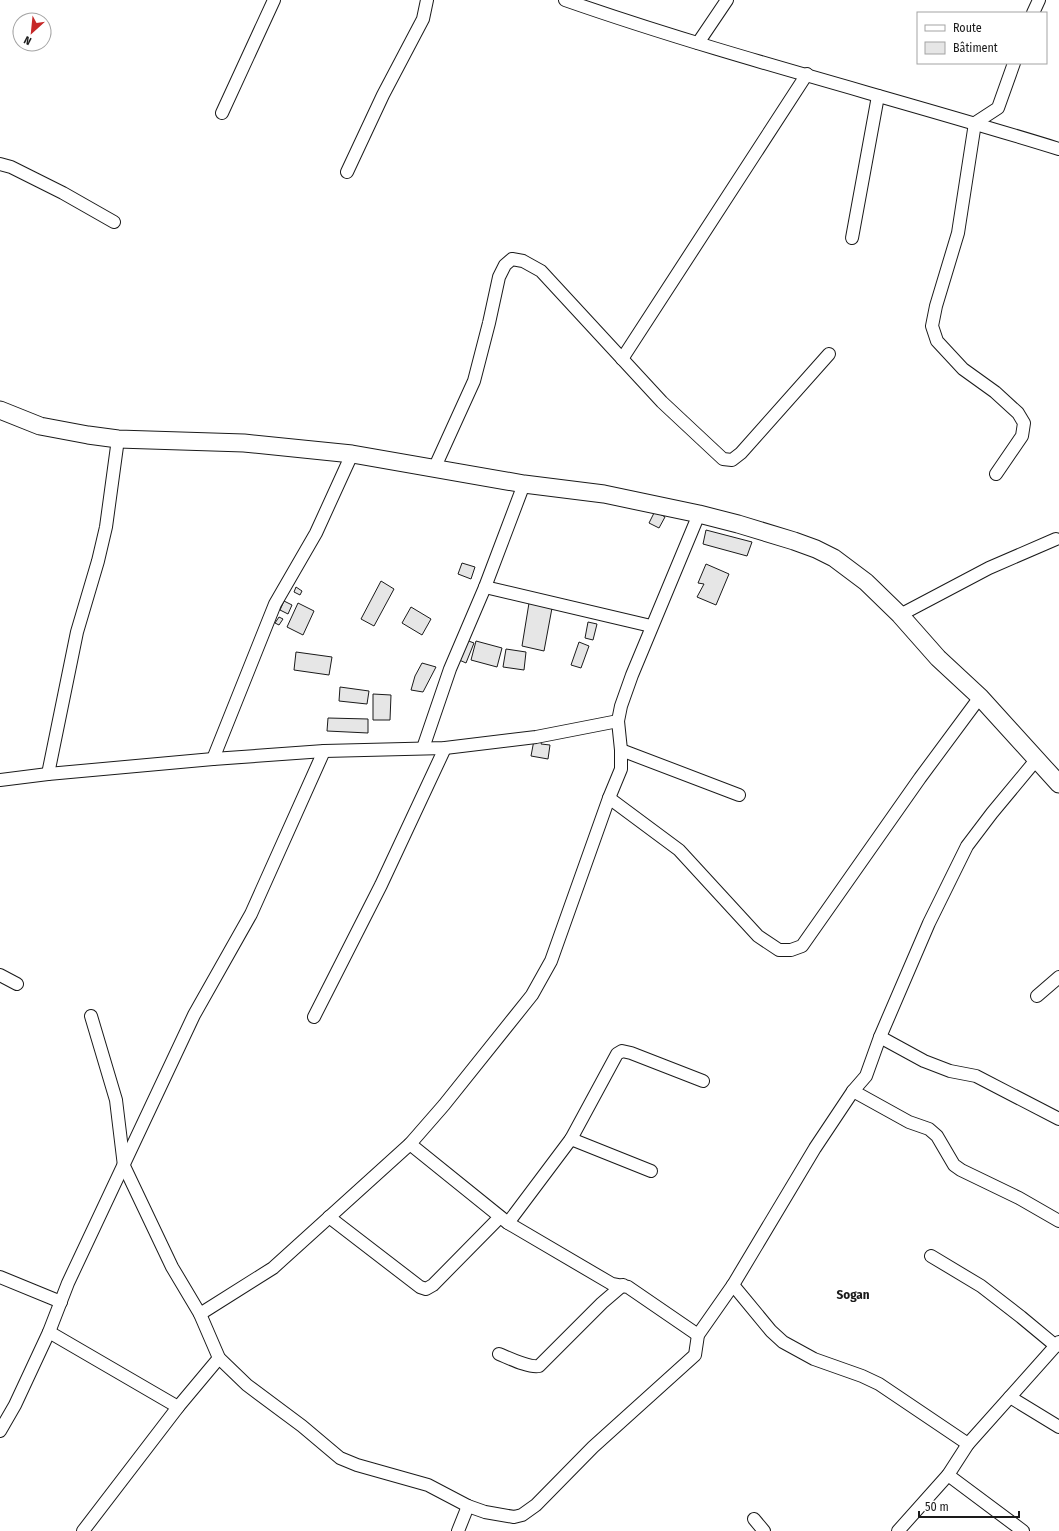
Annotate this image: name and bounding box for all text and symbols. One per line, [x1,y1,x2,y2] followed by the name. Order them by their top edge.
[12,12,52,52] north arrow
[917,12,1047,64] legend
[953,21,982,35] text: Route
[22,33,34,48] text: N
[953,41,998,55] text: Bâtiment
[836,1287,870,1302] district label: Sogan
[919,1493,1019,1519] scale bar
[925,1500,949,1514] text: 50 m

